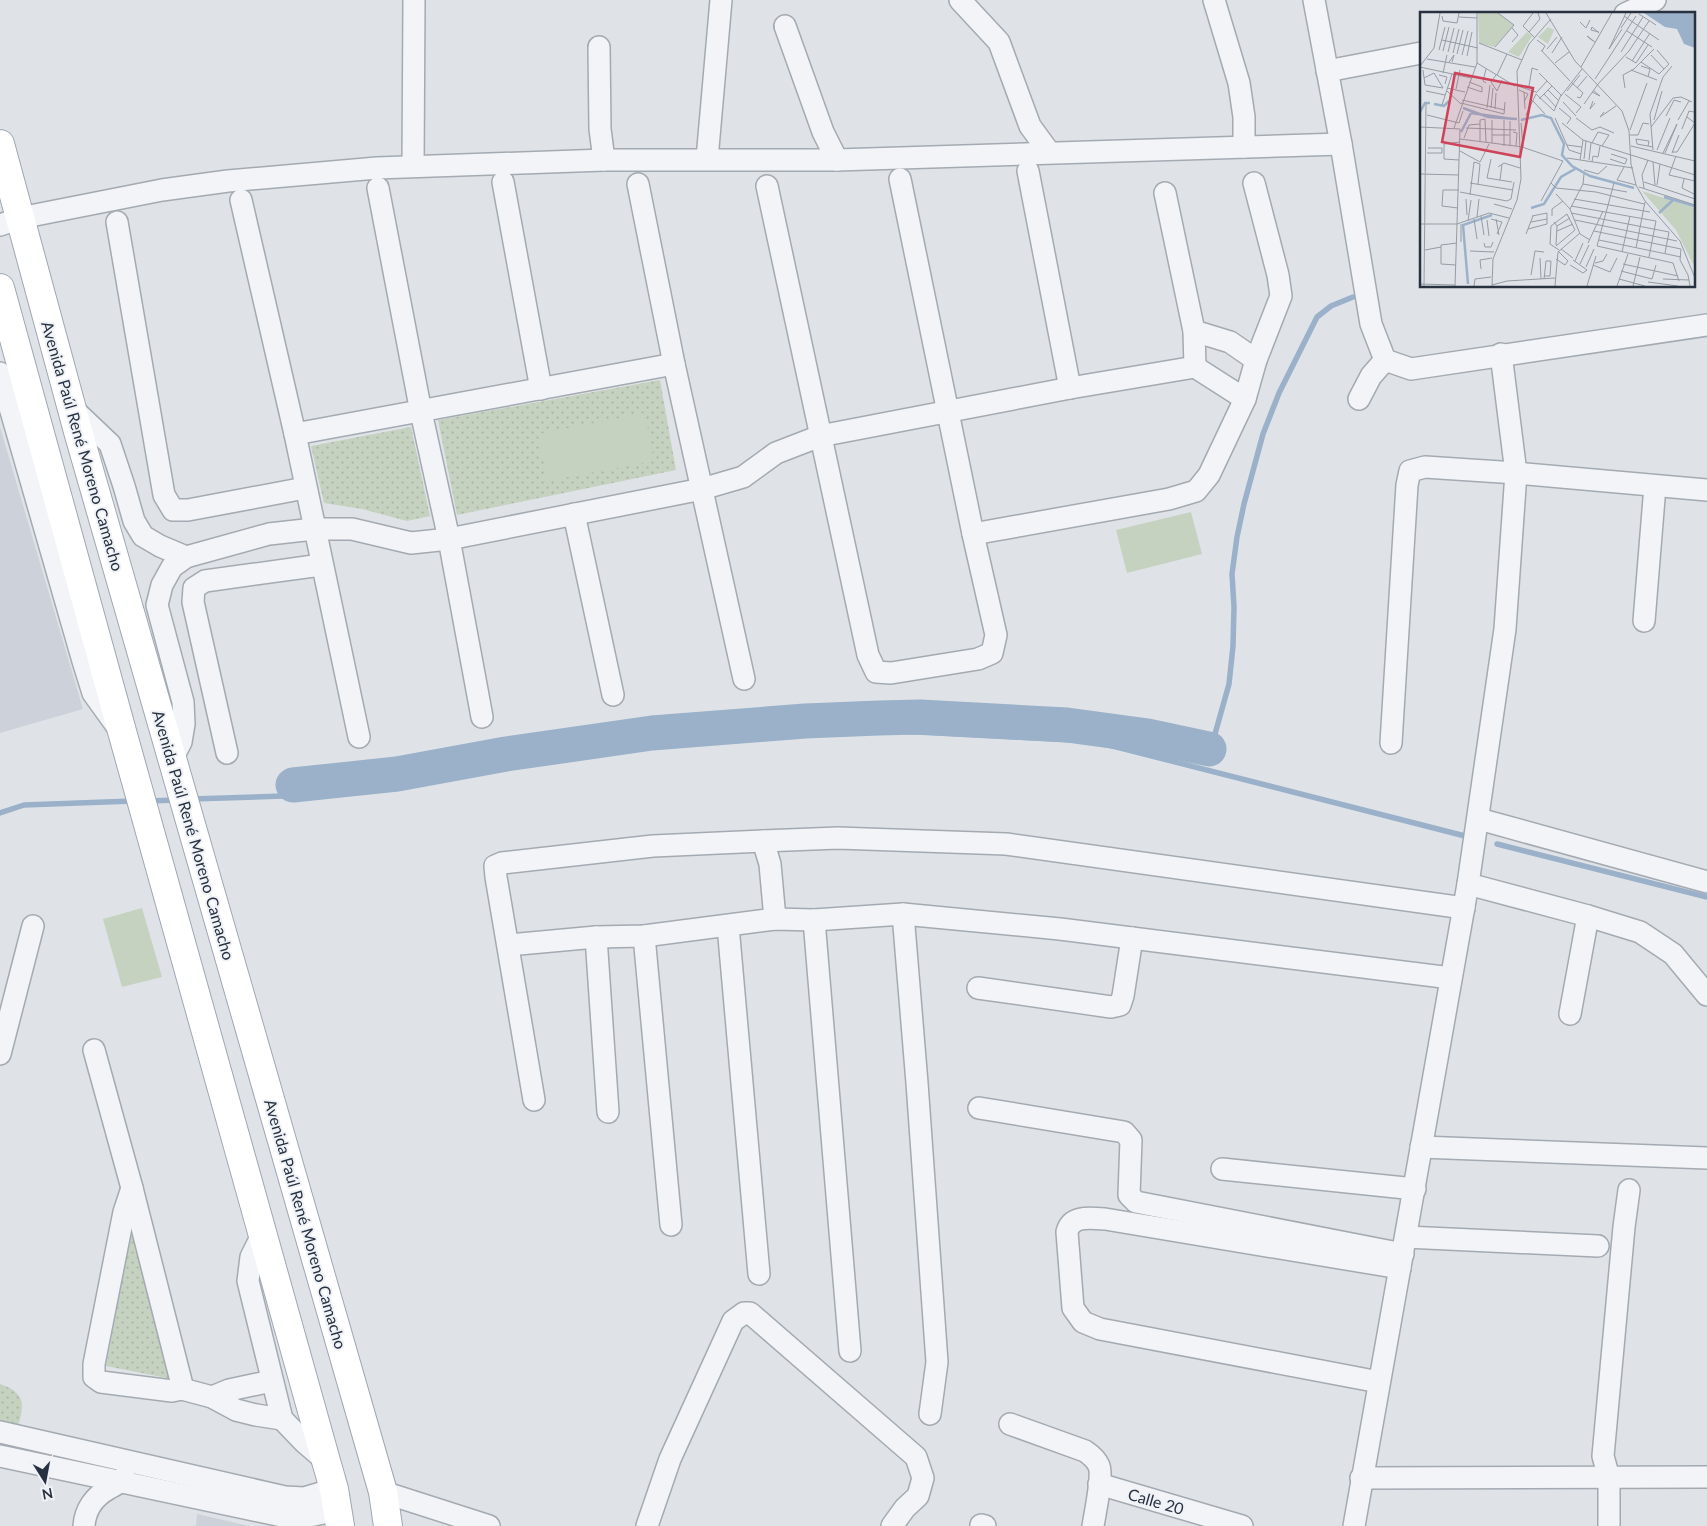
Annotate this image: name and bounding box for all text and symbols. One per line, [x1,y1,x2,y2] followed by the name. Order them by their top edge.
[1420,12,1694,288] inset map
[38,319,128,573] street label: Avenida Paúl René Moreno Camacho
[149,708,239,962] street label: Avenida Paúl René Moreno Camacho
[261,1097,351,1351] street label: Avenida Paúl René Moreno Camacho
[20,1456,70,1506] north arrow
[1126,1484,1186,1518] street label: Calle 20
[41,1485,54,1504] text: N

